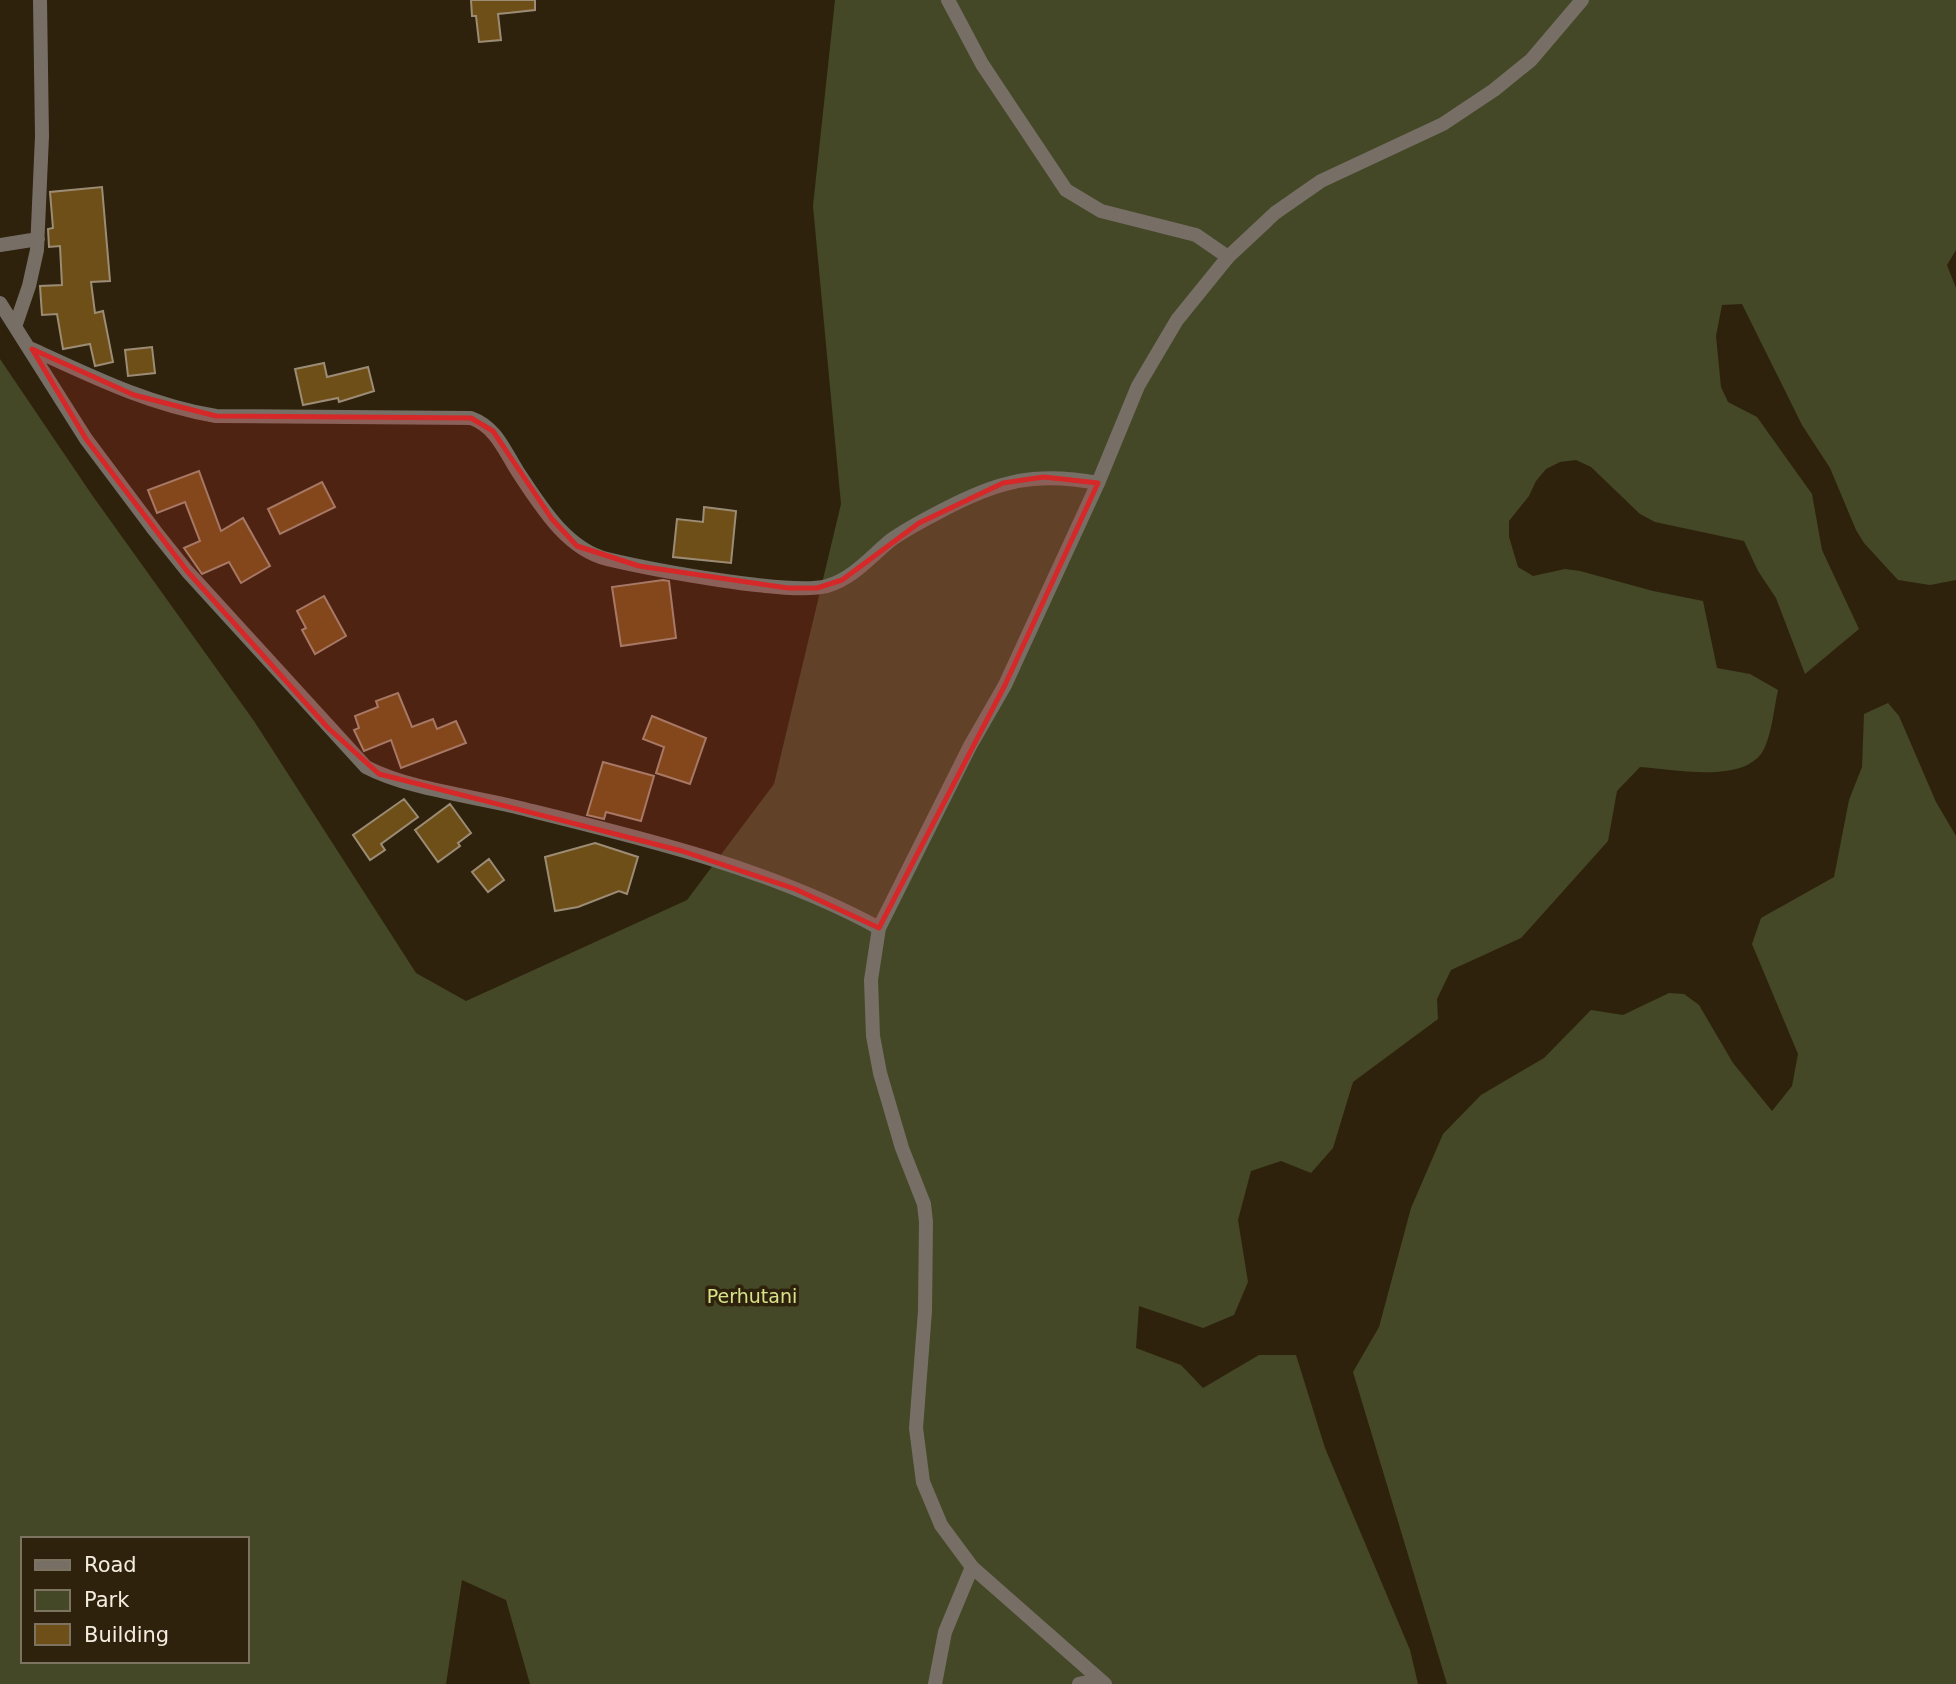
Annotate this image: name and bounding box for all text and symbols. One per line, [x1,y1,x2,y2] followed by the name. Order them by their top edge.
[707,1285,797,1307] park label: Perhutani
[21,1537,248,1663] legend
[84,1553,137,1577] text: Road
[84,1588,130,1612] text: Park
[84,1623,169,1647] text: Building

